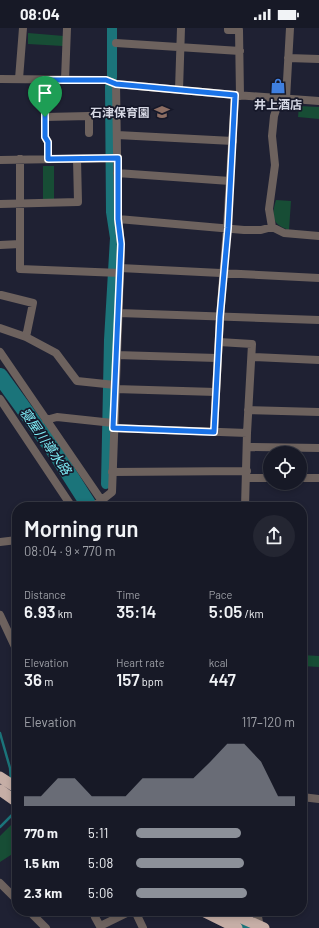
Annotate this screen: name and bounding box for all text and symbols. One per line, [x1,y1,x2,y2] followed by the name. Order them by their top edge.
[20,5,60,23] text: 08:04
[28,76,62,117] pin
[269,77,287,95] shop icon: 井上酒店
[34,82,56,104] icon: arrive
[254,97,302,111] place label: 井上酒店
[153,103,171,121] school or university icon: 石津保育園
[90,105,150,119] place label: 石津保育園
[17,404,75,478] water label: 寝屋川導水路
[263,446,307,490] map controls
[263,446,307,490] button: locate
[24,515,138,541] text: Morning run
[253,515,295,557] button: share
[24,543,115,559] text: 08:04 · 9 × 770 m
[24,588,66,601] text: Distance
[116,588,140,601] text: Time
[209,588,232,601] text: Pace
[24,601,56,621] text: 6.93
[116,601,156,621] text: 35:14
[209,601,242,621] text: 5:05
[56,607,72,620] text: km
[242,607,264,620] text: /km
[24,656,68,669] text: Elevation
[116,656,165,669] text: Heart rate
[209,656,228,669] text: kcal
[24,669,42,689] text: 36
[116,669,140,689] text: 157
[209,669,236,689] text: 447
[42,675,53,688] text: m
[140,675,163,688] text: bpm
[24,714,76,730] text: Elevation
[242,714,295,730] text: 117–120 m
[24,825,58,841] text: 770 m
[88,825,108,841] text: 5:11
[24,855,60,871] text: 1.5 km
[88,855,113,871] text: 5:08
[24,885,62,901] text: 2.3 km
[88,885,113,901] text: 5:06

